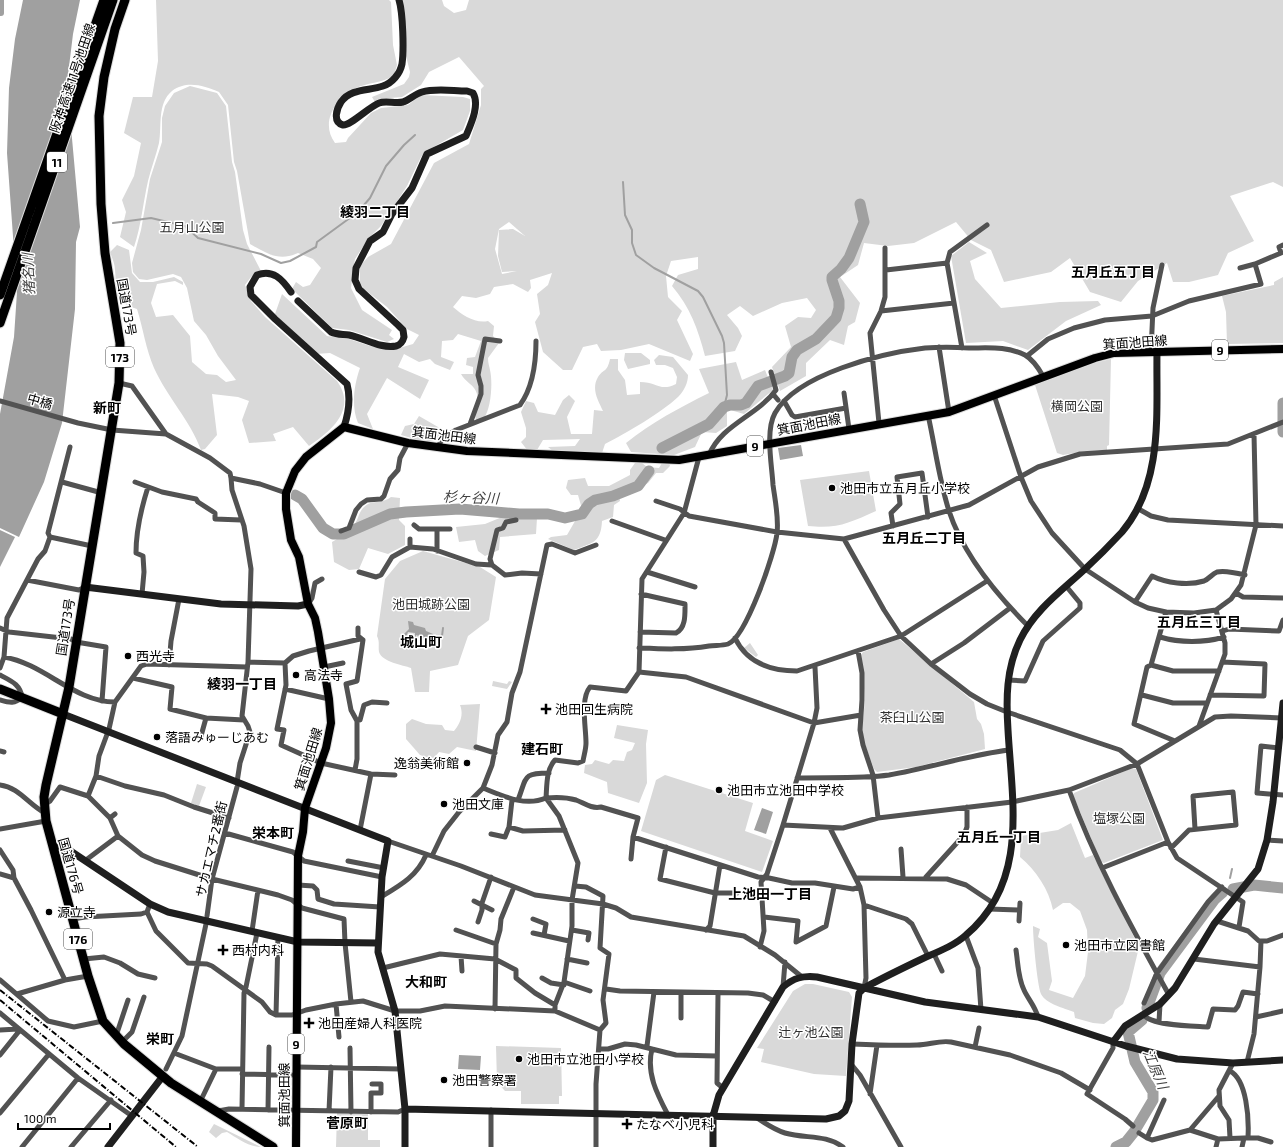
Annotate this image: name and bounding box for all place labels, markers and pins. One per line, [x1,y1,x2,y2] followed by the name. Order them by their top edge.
[840,480,970,496] place label: 池田市立五月丘小学校
[827,483,837,493] marker: 池田市立五月丘小学校
[136,648,175,664] place label: 西光寺
[123,651,133,661] marker: 西光寺
[304,667,343,683] place label: 高法寺
[291,670,301,680] marker: 高法寺
[555,701,633,717] place label: 池田回生病院
[540,703,552,715] marker: 池田回生病院
[165,729,269,745] place label: 落語みゅーじあむ
[152,732,162,742] marker: 落語みゅーじあむ
[394,755,459,771] place label: 逸翁美術館
[462,758,472,768] marker: 逸翁美術館
[727,782,844,798] place label: 池田市立池田中学校
[714,785,724,795] marker: 池田市立池田中学校
[452,796,504,812] place label: 池田文庫
[439,799,449,809] marker: 池田文庫
[57,904,96,920] place label: 源立寺
[44,907,54,917] marker: 源立寺
[1074,937,1165,953] place label: 池田市立図書館
[1061,940,1071,950] marker: 池田市立図書館
[232,942,284,958] place label: 西村内科
[217,944,229,956] marker: 西村内科
[318,1015,422,1031] place label: 池田産婦人科医院
[303,1017,315,1029] marker: 池田産婦人科医院
[527,1051,644,1067] place label: 池田市立池田小学校
[514,1054,524,1064] marker: 池田市立池田小学校
[452,1072,517,1088] place label: 池田警察署
[439,1075,449,1085] marker: 池田警察署
[636,1116,714,1132] place label: たなべ小児科
[621,1118,633,1130] marker: たなべ小児科

